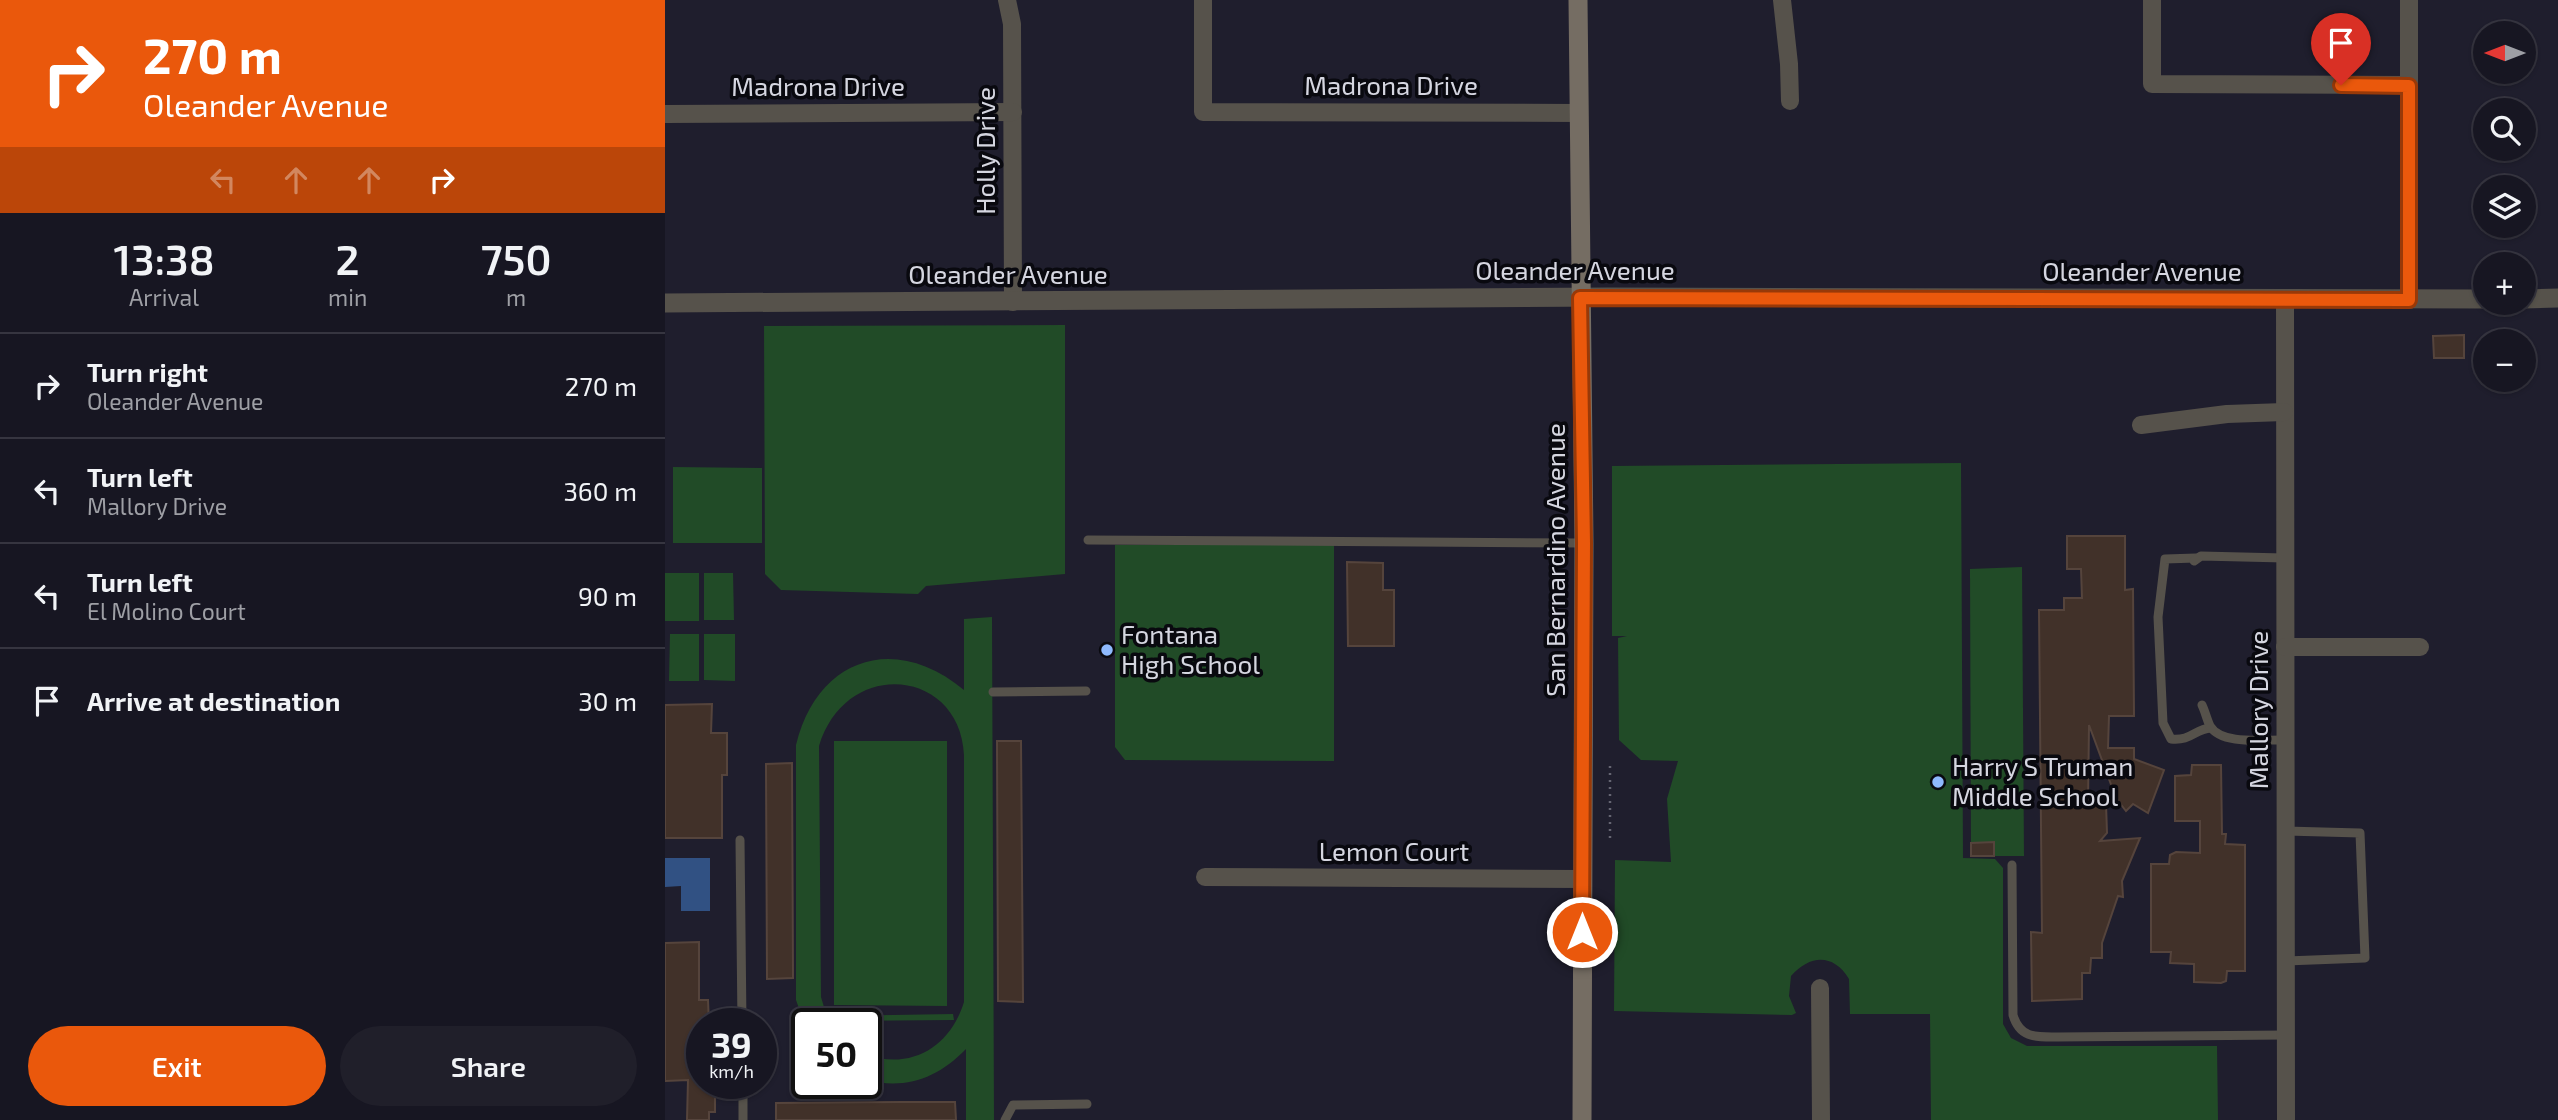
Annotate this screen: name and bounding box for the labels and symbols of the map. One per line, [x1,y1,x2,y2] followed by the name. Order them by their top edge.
[2311,13,2371,85] pin
[2473,21,2536,84] north arrow
[1304,69,1478,100] street label: Madrona Drive
[731,70,905,101] street label: Madrona Drive
[969,87,1000,215] street label: Holly Drive
[1475,254,1675,285] street label: Oleander Avenue
[2042,255,2242,286] street label: Oleander Avenue
[908,258,1108,289] street label: Oleander Avenue
[1539,423,1570,697] street label: San Bernardino Avenue
[1121,618,1260,679] place label: Fontana High School
[2242,631,2273,789] street label: Mallory Drive
[1099,642,1115,658] marker: Fontana High School
[1952,750,2133,811] place label: Harry S Truman Middle School
[1930,774,1946,790] marker: Harry S Truman Middle School
[1319,835,1469,866] street label: Lemon Court
[1545,895,1619,969] position arrow
[791,1008,882,1099] speed limit sign: 50

